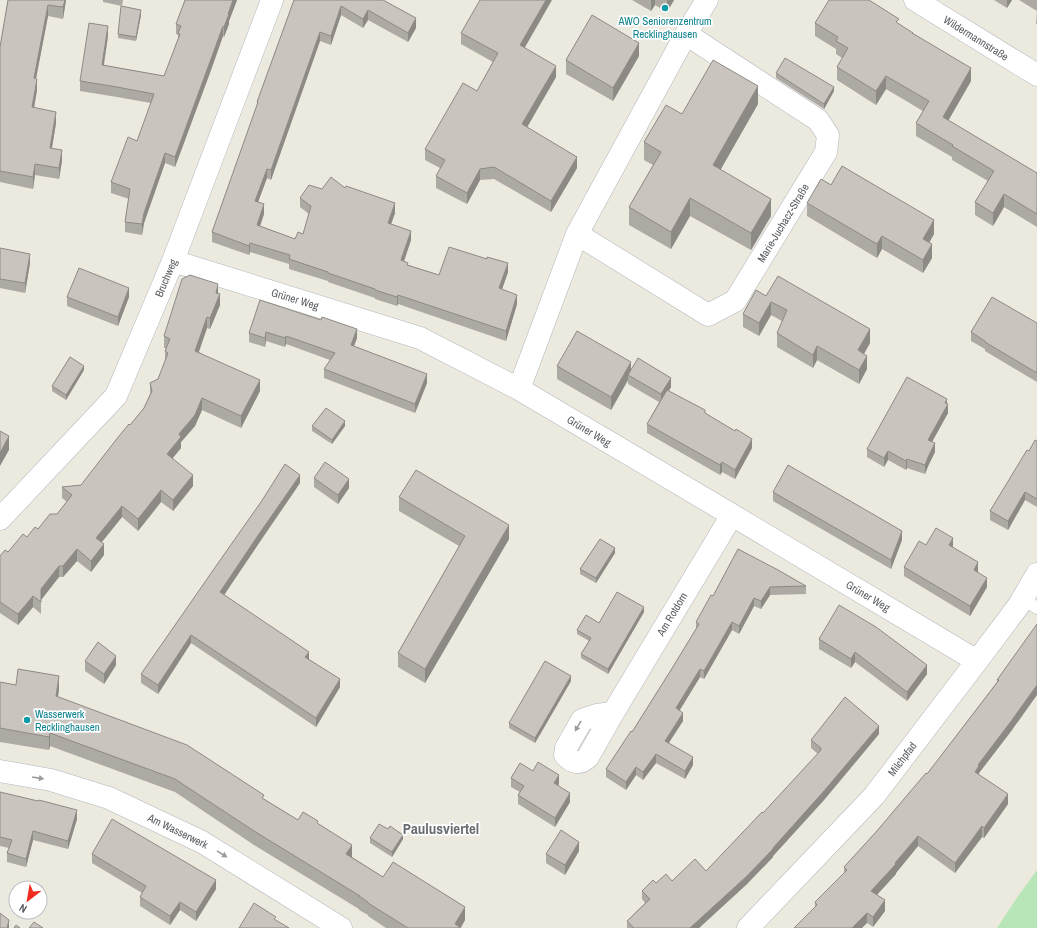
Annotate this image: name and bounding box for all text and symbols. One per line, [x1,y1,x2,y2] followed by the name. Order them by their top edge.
[660,3,670,13] marker: AWO Seniorenzentrum Recklinghausen
[941,12,1011,64] street label: Wildermannstraße
[618,14,711,41] place label: AWO Seniorenzentrum Recklinghausen
[754,181,812,265] street label: Marie-Juchacz-Straße
[152,257,180,299] street label: Bruchweg
[270,285,320,313] street label: Grüner Weg
[564,412,614,450] street label: Grüner Weg
[843,577,893,615] street label: Grüner Weg
[653,590,690,639] street label: Am Rotdorn
[35,707,100,734] place label: Wasserwerk Recklinghausen
[22,715,32,725] marker: Wasserwerk Recklinghausen
[575,720,582,732] one-way arrow
[885,739,919,779] street label: Milchpfad
[32,775,45,781] one-way arrow
[145,810,211,852] street label: Am Wasserwerk
[403,818,479,839] district label: Paulusviertel
[216,851,228,858] one-way arrow
[8,880,48,920] north arrow
[16,901,29,916] text: N

